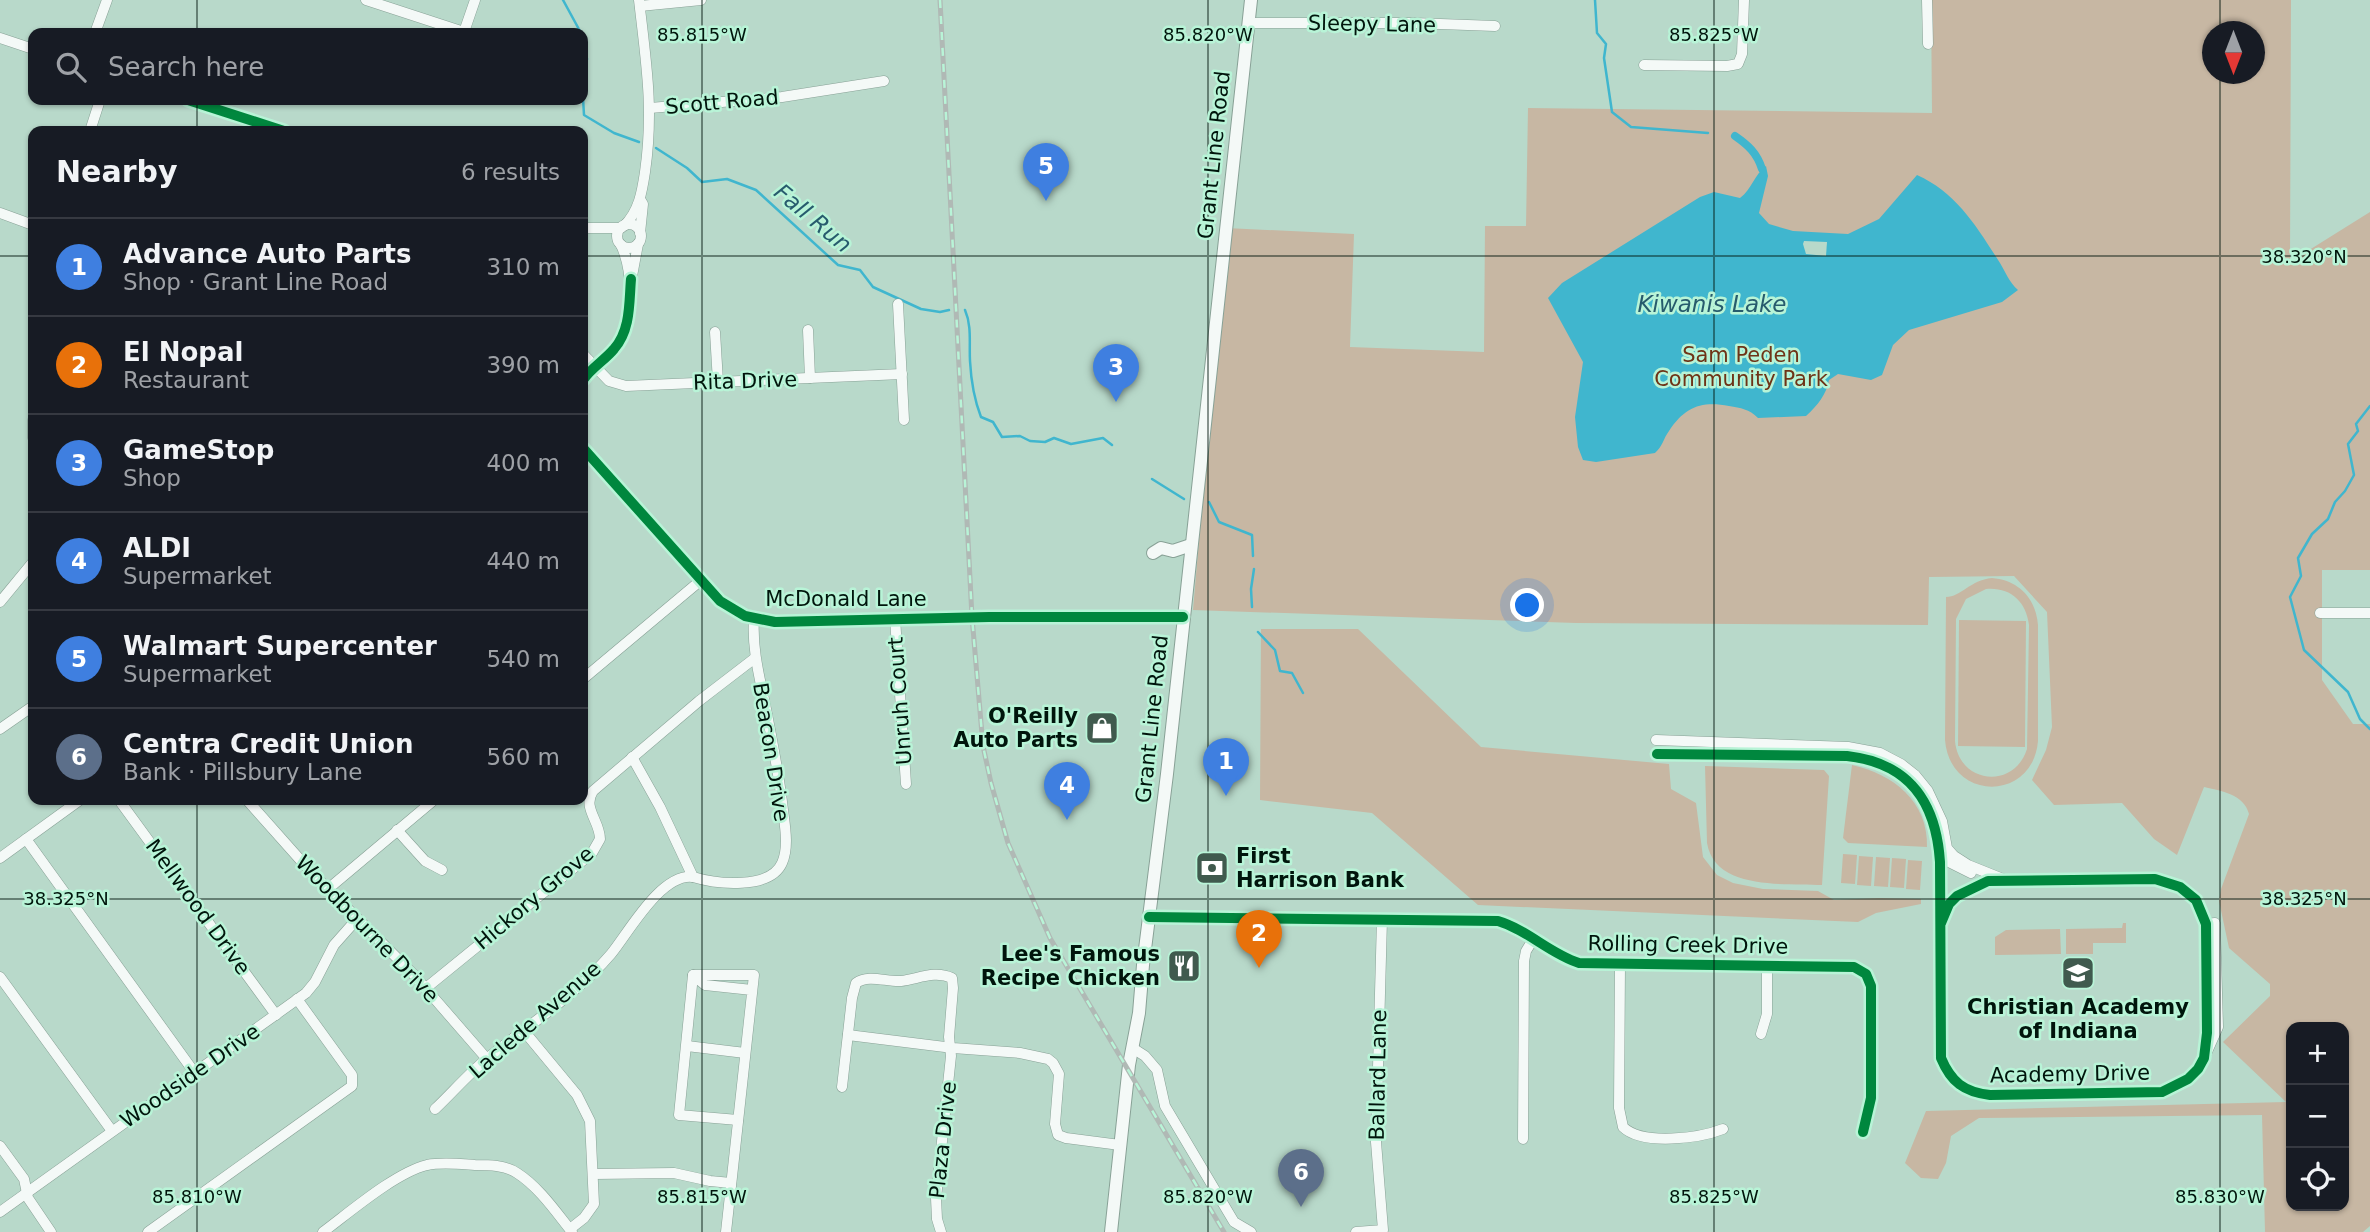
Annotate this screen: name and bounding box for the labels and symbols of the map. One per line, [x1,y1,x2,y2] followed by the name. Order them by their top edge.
[1308,11,1436,37] street label: Sleepy Lane
[2202,21,2265,84] north arrow
[657,24,747,45] text: 85.815°W
[1163,24,1253,45] text: 85.820°W
[1669,24,1759,45] text: 85.825°W
[1193,70,1235,240] street label: Grant Line Road
[664,85,780,119] street label: Scott Road
[1023,143,1069,201] pin: 5
[769,178,857,258] water label: Fall Run
[2261,246,2347,267] text: 38.320°N
[1637,291,1787,317] water label: Kiwanis Lake
[1654,343,1829,391] park label: Sam Peden Community Park
[1093,344,1139,402] pin: 3
[693,367,797,395] street label: Rita Drive
[765,587,927,611] street label: McDonald Lane
[1510,588,1544,622] your location
[1131,634,1173,804] street label: Grant Line Road
[884,636,916,766] street label: Unruh Court
[748,681,794,823] street label: Beacon Drive
[953,704,1078,752] place label: O'Reilly Auto Parts
[1083,709,1121,747] shop icon: O'Reilly Auto Parts
[1203,738,1249,796] pin: 1
[1044,762,1090,820] pin: 4
[141,835,255,979] street label: Mellwood Drive
[470,841,598,955] street label: Hickory Grove
[1236,844,1405,892] place label: First Harrison Bank
[1193,849,1231,887] bank icon: First Harrison Bank
[291,850,443,1008] street label: Woodbourne Drive
[23,888,109,909] text: 38.325°N
[2261,888,2347,909] text: 38.325°N
[1236,910,1282,968] pin: 2
[1587,931,1789,959] street label: Rolling Creek Drive
[981,942,1160,990] place label: Lee's Famous Recipe Chicken
[1165,947,1203,985] restaurant icon: Lee's Famous Recipe Chicken
[2059,954,2097,992] school or university icon: Christian Academy of Indiana
[465,957,605,1083] street label: Laclede Avenue
[1967,995,2189,1043] place label: Christian Academy of Indiana
[1365,1009,1391,1141] street label: Ballard Lane
[116,1019,264,1133] street label: Woodside Drive
[1990,1061,2150,1087] street label: Academy Drive
[925,1080,961,1200] street label: Plaza Drive
[1278,1149,1324,1207] pin: 6
[152,1186,242,1207] text: 85.810°W
[657,1186,747,1207] text: 85.815°W
[1163,1186,1253,1207] text: 85.820°W
[1669,1186,1759,1207] text: 85.825°W
[2175,1186,2265,1207] text: 85.830°W

